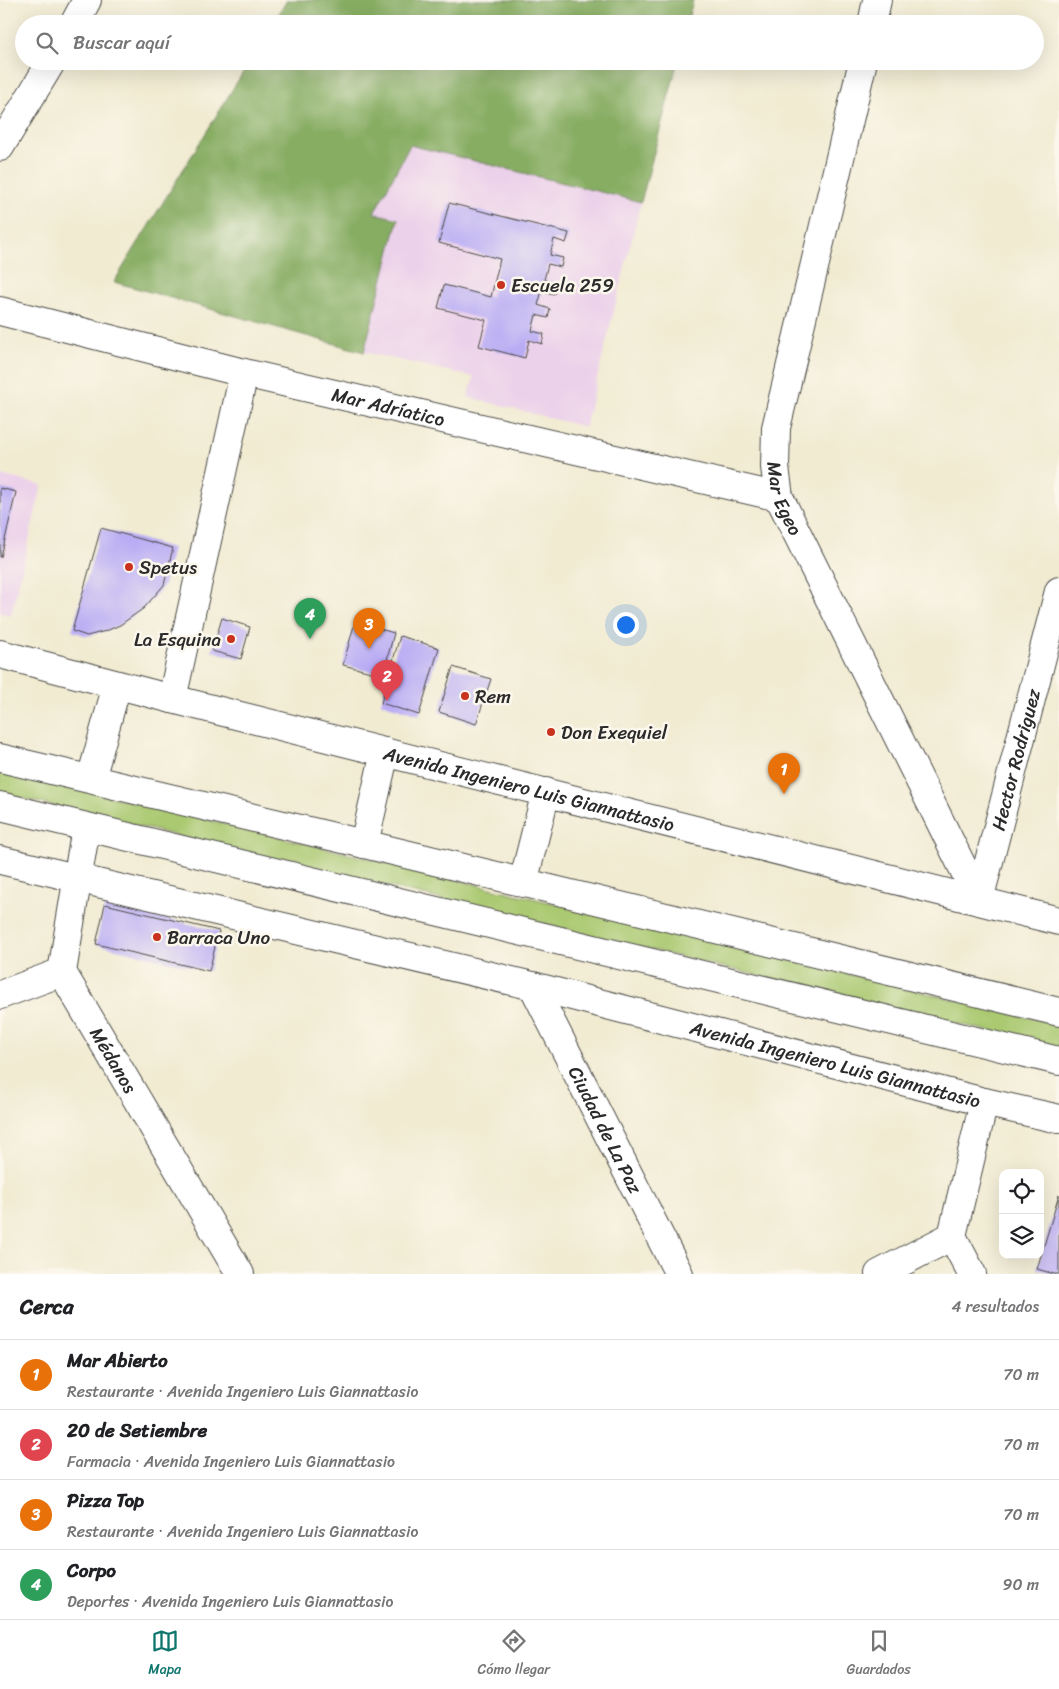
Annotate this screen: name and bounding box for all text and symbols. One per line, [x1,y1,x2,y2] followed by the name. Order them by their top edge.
[15,15,1044,70] search box
[73,26,170,59] text: Buscar aquí
[33,29,61,57] icon: search
[511,269,614,302] place label: Escuela 259
[495,279,507,291] marker: Escuela 259
[329,377,448,436] street label: Mar Adríatico
[758,459,812,541] street label: Mar Egeo
[139,551,197,584] place label: Spetus
[123,561,135,573] marker: Spetus
[294,598,326,639] pin: 4
[353,608,385,649] pin: 3
[613,612,639,638] your location
[134,623,221,656] place label: La Esquina
[225,633,237,645] marker: La Esquina
[371,660,403,701] pin: 2
[475,680,511,713] place label: Rem
[981,684,1050,834] street label: Hector Rodriguez
[459,690,471,702] marker: Rem
[561,716,668,749] place label: Don Exequiel
[545,726,557,738] marker: Don Exequiel
[379,736,678,841] street label: Avenida Ingeniero Luis Giannattasio
[768,753,800,794] pin: 1
[167,921,270,954] place label: Barraca Uno
[151,931,163,943] marker: Barraca Uno
[686,1010,984,1117] street label: Avenida Ingeniero Luis Giannattasio
[81,1020,147,1100] street label: Médanos
[560,1060,653,1200] street label: Ciudad de La Paz
[999,1169,1044,1259] map controls
[999,1169,1044,1214] button: locate
[999,1214,1044,1259] button: layers
[20,1288,74,1326] text: Cerca
[951,1292,1039,1321] text: 4 resultados
[67,1344,168,1377] text: Mar Abierto
[33,1360,39,1389] text: 1
[1003,1360,1039,1389] text: 70 m
[67,1377,418,1406] text: Restaurante · Avenida Ingeniero Luis Giannattasio
[67,1414,207,1447] text: 20 de Setiembre
[31,1430,41,1459] text: 2
[1003,1430,1039,1459] text: 70 m
[67,1447,395,1476] text: Farmacia · Avenida Ingeniero Luis Giannattasio
[67,1484,144,1517] text: Pizza Top
[32,1500,40,1529] text: 3
[1003,1500,1039,1529] text: 70 m
[67,1517,418,1546] text: Restaurante · Avenida Ingeniero Luis Giannattasio
[67,1554,116,1587] text: Corpo
[31,1570,41,1599] text: 4
[1003,1570,1039,1599] text: 90 m
[67,1587,393,1616] text: Deportes · Avenida Ingeniero Luis Giannattasio
[148,1627,181,1682] tab: Mapa
[478,1627,550,1682] tab: Cómo llegar
[846,1627,911,1682] tab: Guardados

